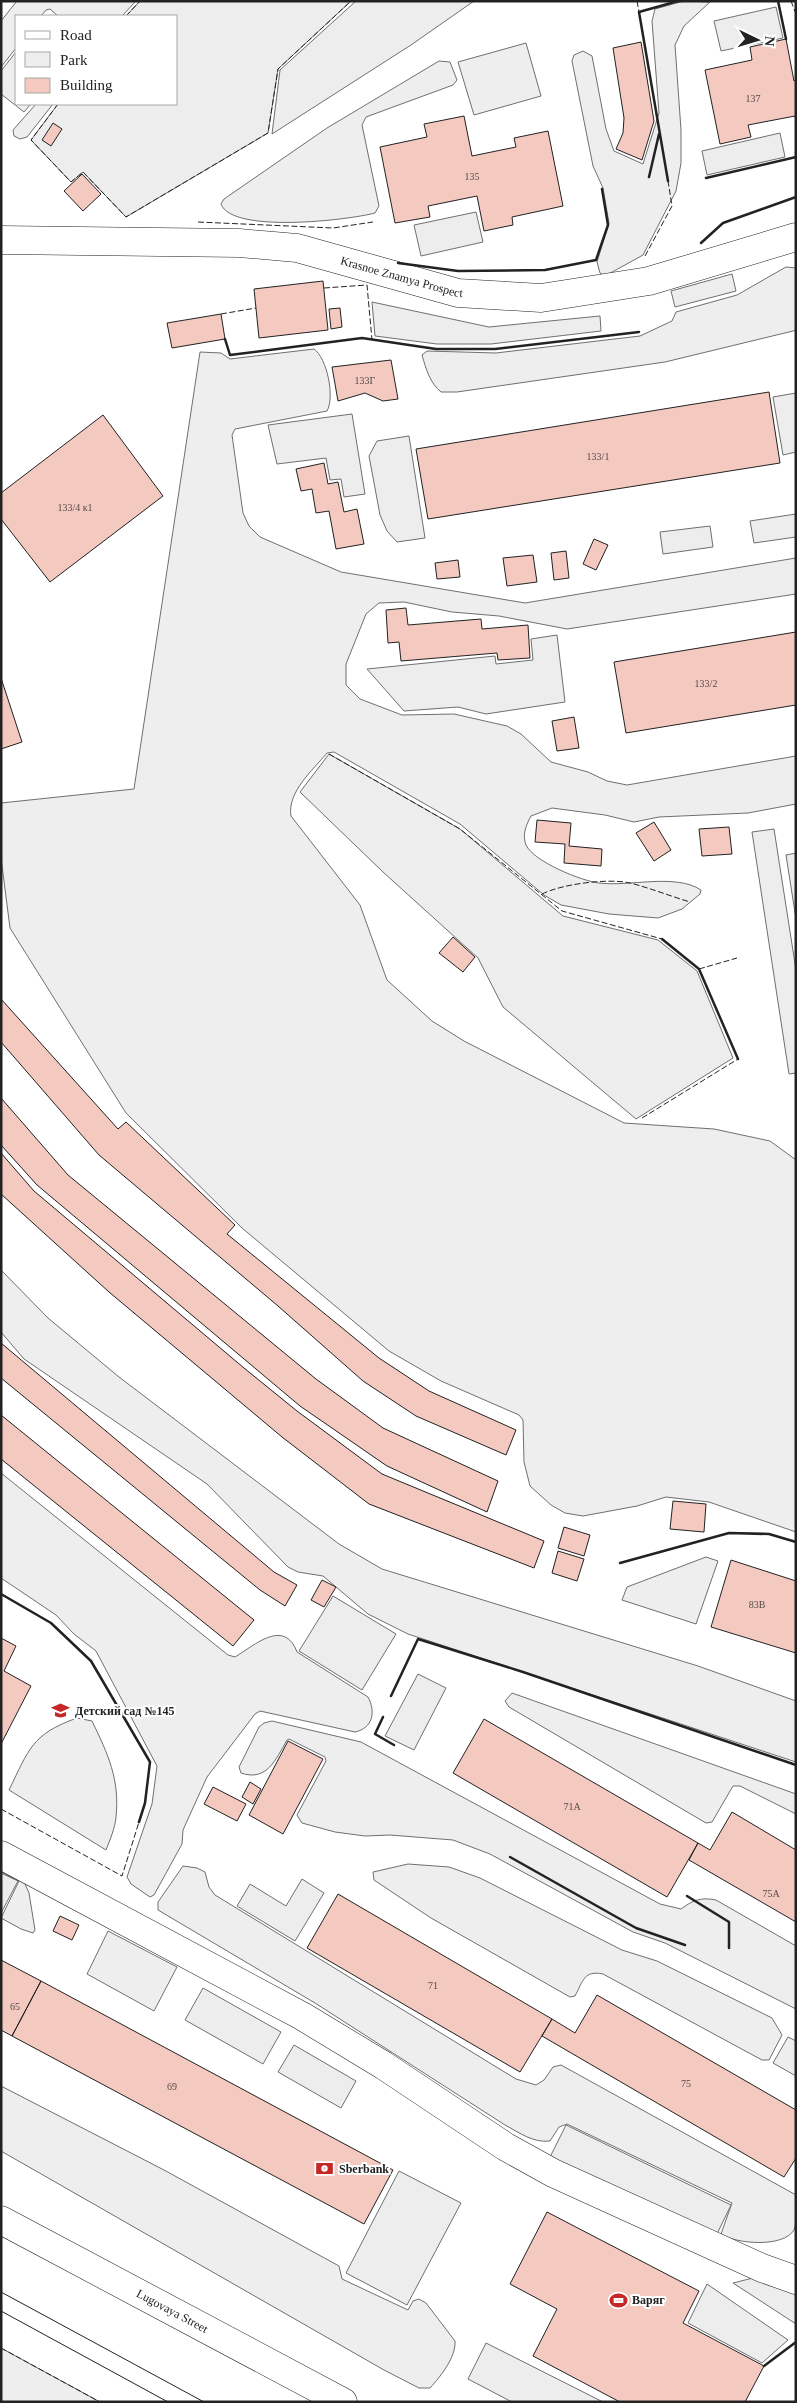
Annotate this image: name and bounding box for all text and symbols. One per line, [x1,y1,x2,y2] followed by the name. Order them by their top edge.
[15,15,178,105] legend
[732,15,782,65] north arrow
[60,27,92,43] text: Road
[762,35,777,47] text: N
[60,52,88,68] text: Park
[60,77,113,93] text: Building
[746,93,761,104] house number: 137
[465,171,480,182] house number: 135
[339,253,464,300] street label: Krasnoe Znamya Prospect
[355,375,376,386] house number: 133Г
[587,451,609,462] house number: 133/1
[57,502,93,513] house number: 133/4 к1
[695,678,717,689] house number: 133/2
[749,1599,766,1610] house number: 83В
[51,1701,71,1721] school or university icon: Детский сад №145
[75,1704,174,1718] place label: Детский сад №145
[563,1801,581,1812] house number: 71А
[762,1888,780,1899] house number: 75А
[428,1980,438,1991] house number: 71
[10,2001,20,2012] house number: 65
[681,2078,691,2089] house number: 75
[167,2081,177,2092] house number: 69
[315,2159,335,2179] bank icon: Sberbank
[339,2162,389,2176] place label: Sberbank
[134,2286,211,2336] street label: Lugovaya Street
[608,2290,628,2310] sports icon: Варяг
[632,2293,665,2307] place label: Варяг

